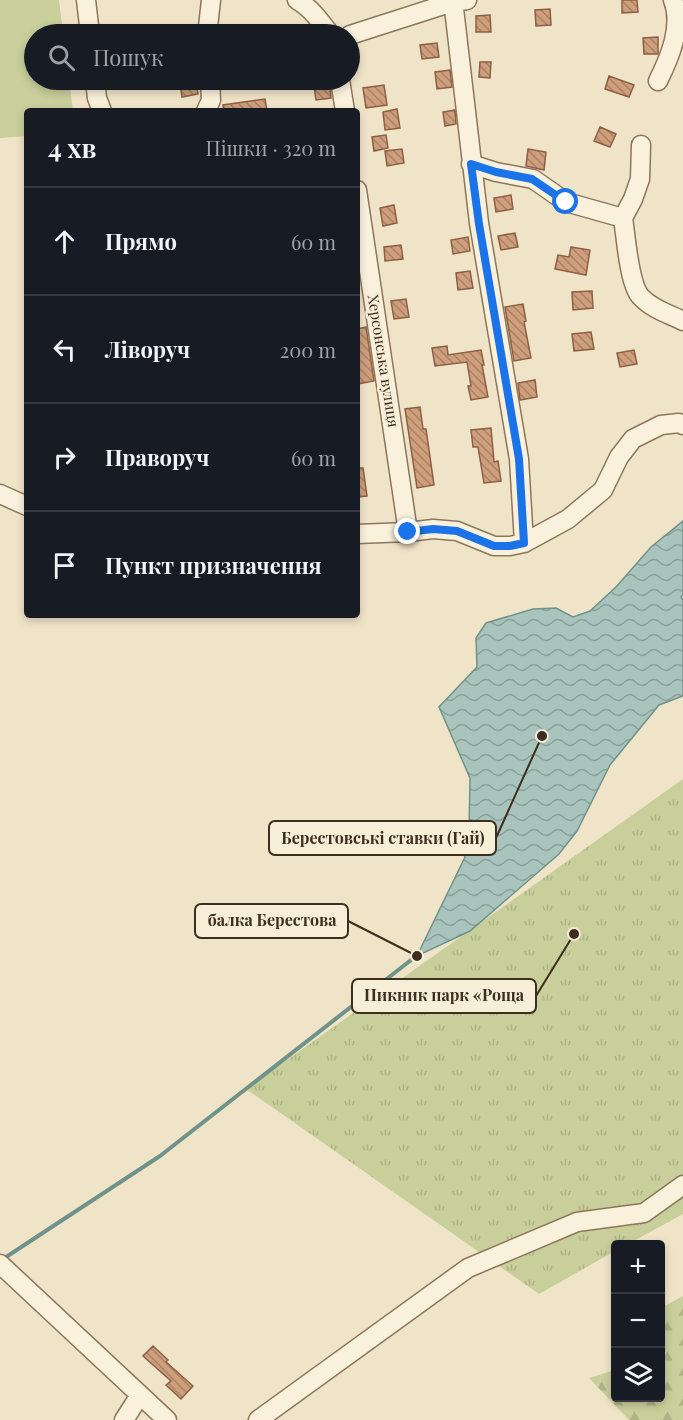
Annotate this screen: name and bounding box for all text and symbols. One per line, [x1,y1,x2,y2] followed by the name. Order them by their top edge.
[24,24,360,90] search box
[45,41,78,74] icon: search
[93,42,164,72] text: Пошук
[48,130,96,165] text: 4 хв
[206,134,336,161] text: Пішки · 320 m
[552,188,578,214] route start
[48,225,81,258] icon: ahead
[105,226,177,256] text: Прямо
[291,228,336,255] text: 60 m
[364,293,404,429] street label: Херсонська вулиця
[48,333,81,366] icon: left
[105,334,190,364] text: Ліворуч
[280,336,336,363] text: 200 m
[48,441,81,474] icon: right
[105,442,209,472] text: Праворуч
[291,444,336,471] text: 60 m
[394,518,420,544] route end
[48,549,81,582] icon: arrive
[105,550,322,580] text: Пункт призначення
[269,821,496,855] callout: Берестовські ставки (Гай)
[281,827,485,848] text: Берестовські ставки (Гай)
[195,904,348,938] callout: балка Берестова
[208,909,337,930] text: балка Берестова
[352,979,536,1013] callout: Пикник парк «Роща
[364,984,525,1005] text: Пикник парк «Роща
[611,1240,665,1402] map controls
[611,1240,665,1294] button: +
[611,1294,665,1348] button: −
[611,1348,665,1402] button: layers

